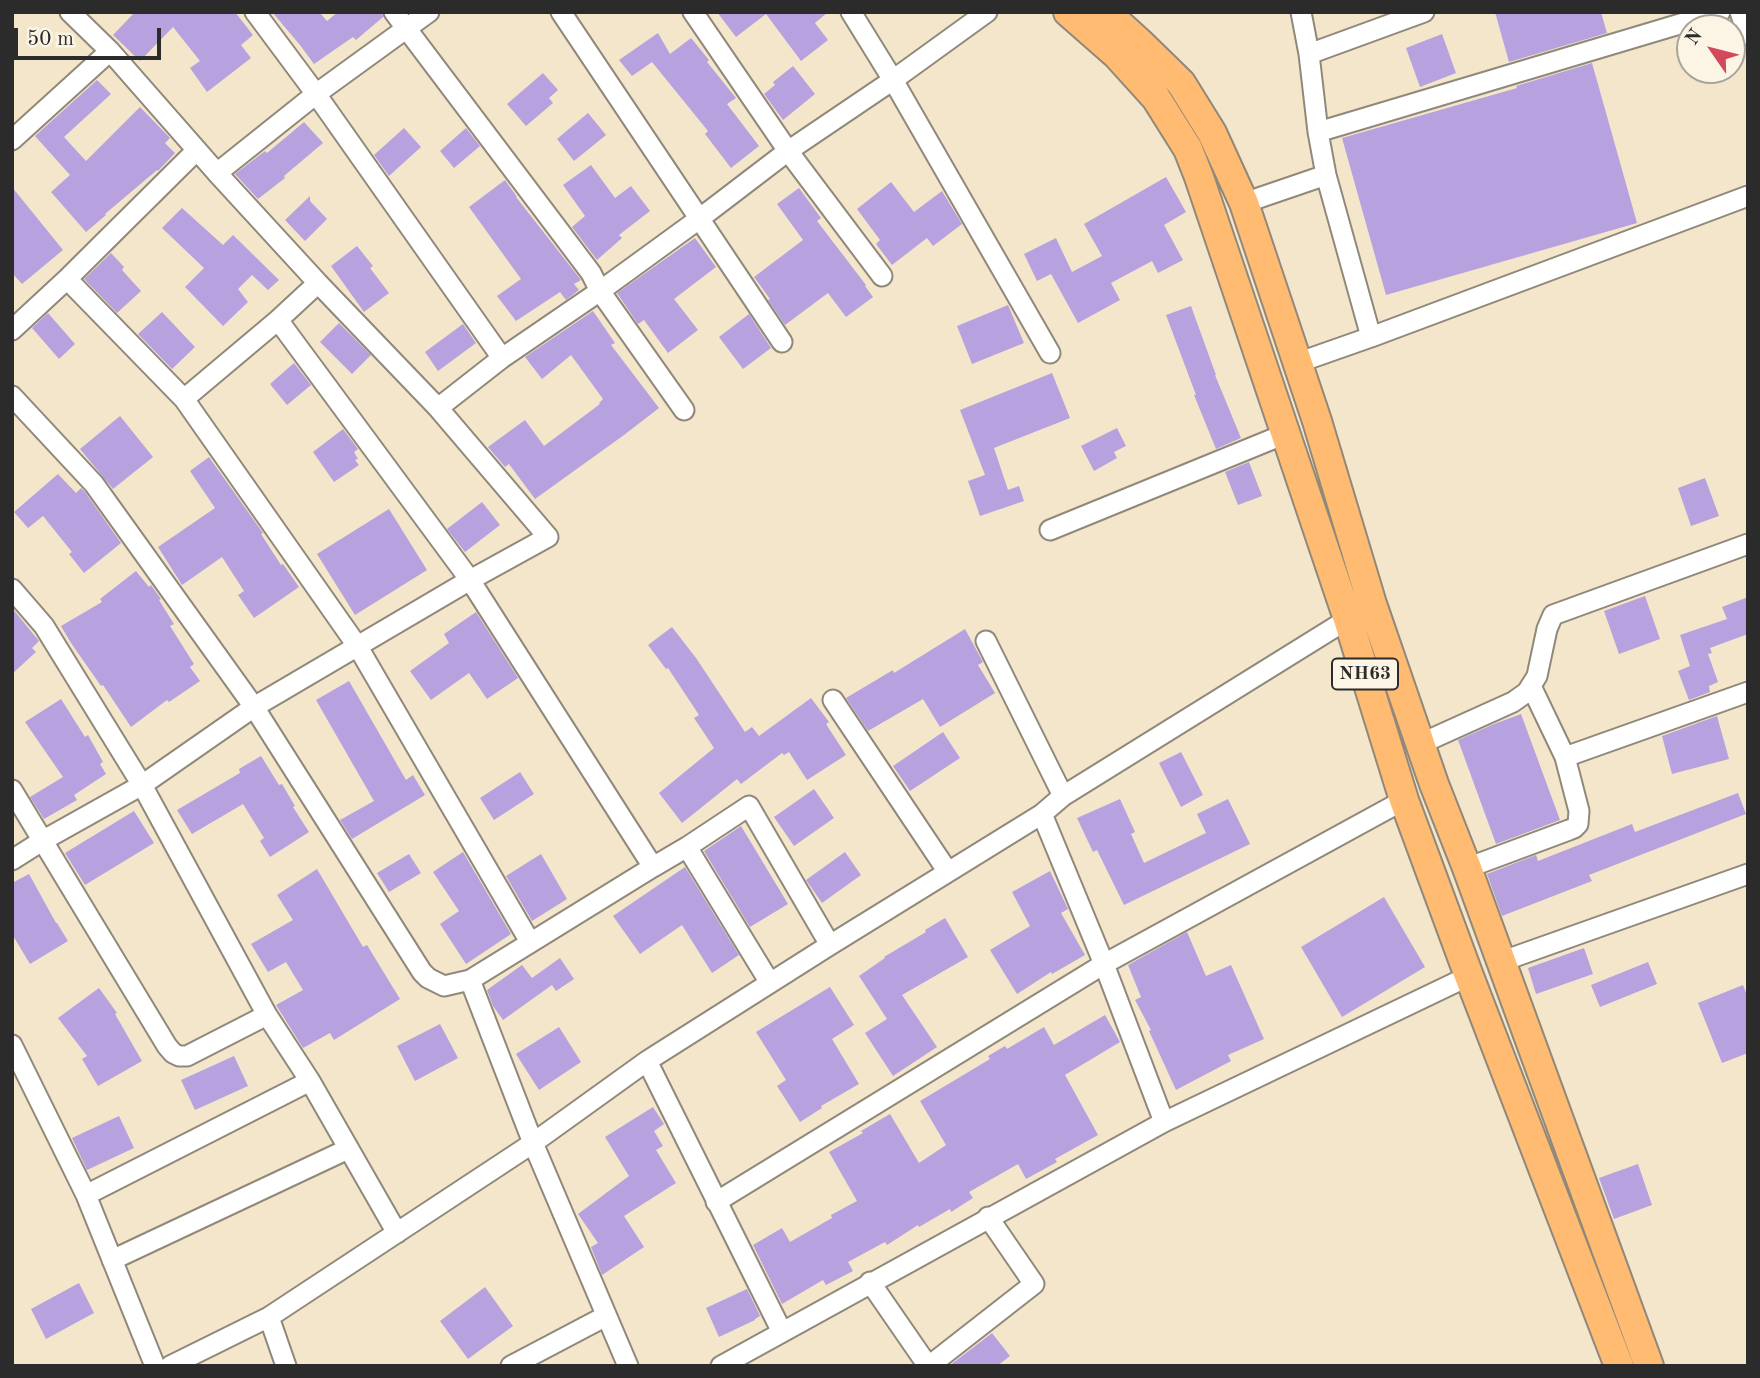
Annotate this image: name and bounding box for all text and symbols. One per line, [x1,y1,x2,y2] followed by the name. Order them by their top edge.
[18,14,164,58] scale bar
[1676,14,1746,84] north arrow
[1683,26,1707,49] text: N
[27,29,74,50] text: 50 m
[1332,659,1398,690] road number: NH63

